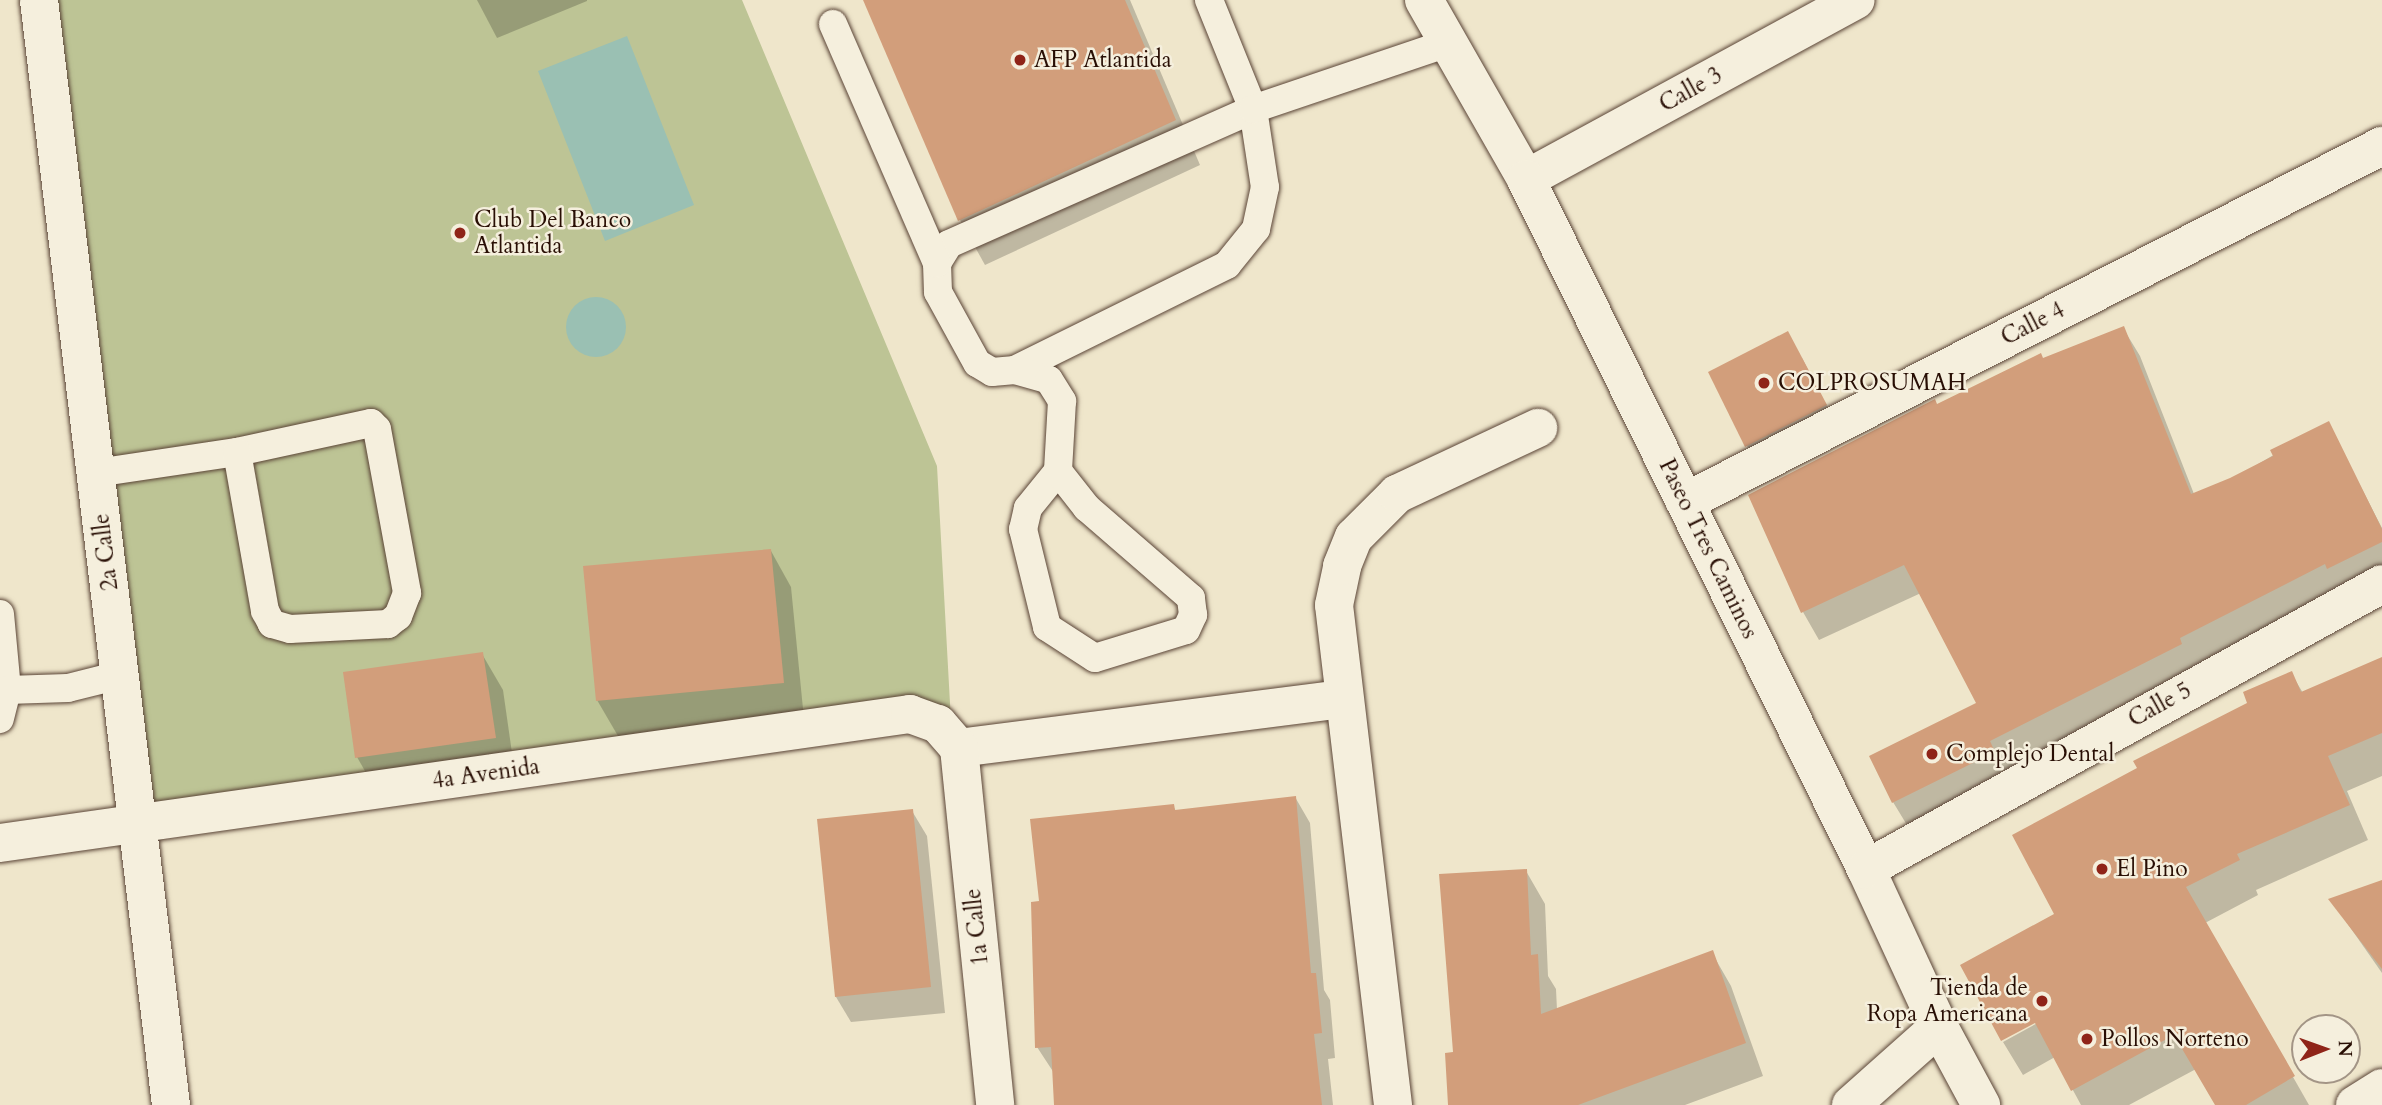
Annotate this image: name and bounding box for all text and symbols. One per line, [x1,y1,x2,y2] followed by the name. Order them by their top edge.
[1034,46,1172,74] place label: AFP Atlantida
[1012,52,1028,68] marker: AFP Atlantida
[1655,62,1727,118] street label: Calle 3
[474,206,631,260] place label: Club Del Banco Atlantida
[452,225,468,241] marker: Club Del Banco Atlantida
[1997,296,2069,352] street label: Calle 4
[1778,369,1966,397] place label: COLPROSUMAH
[1756,375,1772,391] marker: COLPROSUMAH
[1653,455,1763,643] street label: Paseo Tres Caminos
[88,512,124,592] street label: 2a Calle
[2124,677,2196,733] street label: Calle 5
[1946,740,2114,768] place label: Complejo Dental
[1924,746,1940,762] marker: Complejo Dental
[431,753,541,795] street label: 4a Avenida
[2116,855,2188,883] place label: El Pino
[2094,861,2110,877] marker: El Pino
[959,887,995,967] street label: 1a Calle
[1867,974,2028,1028] place label: Tienda de Ropa Americana
[2034,993,2050,1009] marker: Tienda de Ropa Americana
[2291,1014,2361,1084] north arrow
[2101,1025,2249,1053] place label: Pollos Norteno
[2079,1031,2095,1047] marker: Pollos Norteno
[2332,1040,2358,1057] text: N

